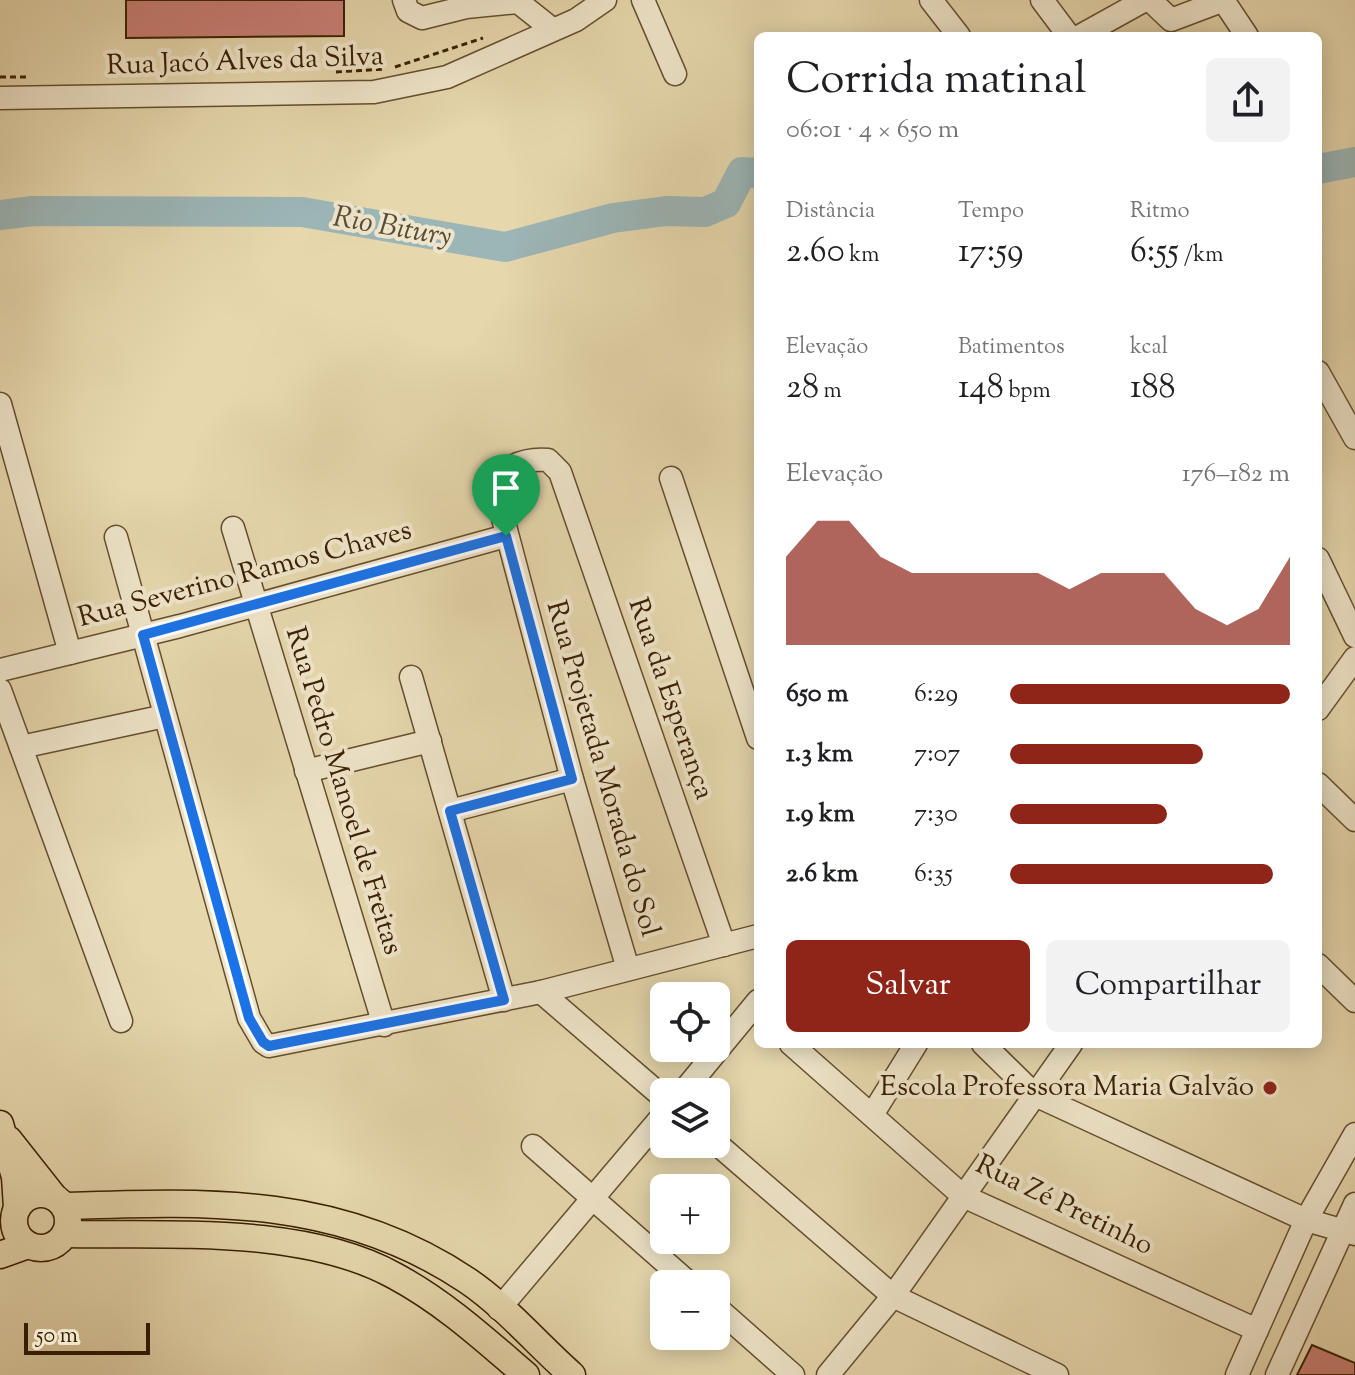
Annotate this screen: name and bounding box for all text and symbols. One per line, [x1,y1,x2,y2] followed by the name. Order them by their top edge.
[106,37,384,87] street label: Rua Jacó Alves da Silva
[786,50,1086,113] text: Corrida matinal
[1206,58,1290,142] button: share
[786,112,959,149] text: 06:01 · 4 × 650 m
[329,196,455,260] water label: Rio Bitury
[786,196,875,228] text: Distância
[958,196,1024,228] text: Tempo
[1130,196,1189,228] text: Ritmo
[786,228,845,277] text: 2.60
[958,228,1024,277] text: 17:59
[1130,228,1179,277] text: 6:55
[845,240,880,272] text: km
[1179,240,1223,272] text: /km
[786,332,868,364] text: Elevação
[958,332,1065,364] text: Batimentos
[1130,332,1168,364] text: kcal
[786,364,819,413] text: 28
[958,364,1004,413] text: 148
[1130,364,1176,413] text: 188
[819,376,842,408] text: m
[1004,376,1051,408] text: bpm
[472,454,540,536] pin
[786,456,883,493] text: Elevação
[1182,456,1290,493] text: 176–182 m
[484,466,528,510] icon: arrive
[74,511,416,639] street label: Rua Severino Ramos Chaves
[617,593,723,805] street label: Rua da Esperança
[535,596,669,942] street label: Rua Projetada Morada do Sol
[274,622,412,960] street label: Rua Pedro Manoel de Freitas
[786,676,849,713] text: 650 m
[914,676,958,713] text: 6:29
[786,736,853,773] text: 1.3 km
[914,736,960,773] text: 7:07
[786,796,855,833] text: 1.9 km
[914,796,958,833] text: 7:30
[786,856,858,893] text: 2.6 km
[914,856,953,893] text: 6:35
[786,940,1030,1032] button: Salvar
[1046,940,1290,1032] button: Compartilhar
[650,982,730,1350] map controls
[650,982,730,1062] button: locate
[880,1068,1254,1108] place label: Escola Professora Maria Galvão
[650,1078,730,1158] button: layers
[1261,1079,1279,1097] marker: Escola Professora Maria Galvão
[968,1146,1160,1266] street label: Rua Zé Pretinho
[650,1174,730,1254] button: +
[650,1270,730,1350] button: −
[24,1319,150,1355] scale bar
[36,1321,78,1353] text: 50 m

